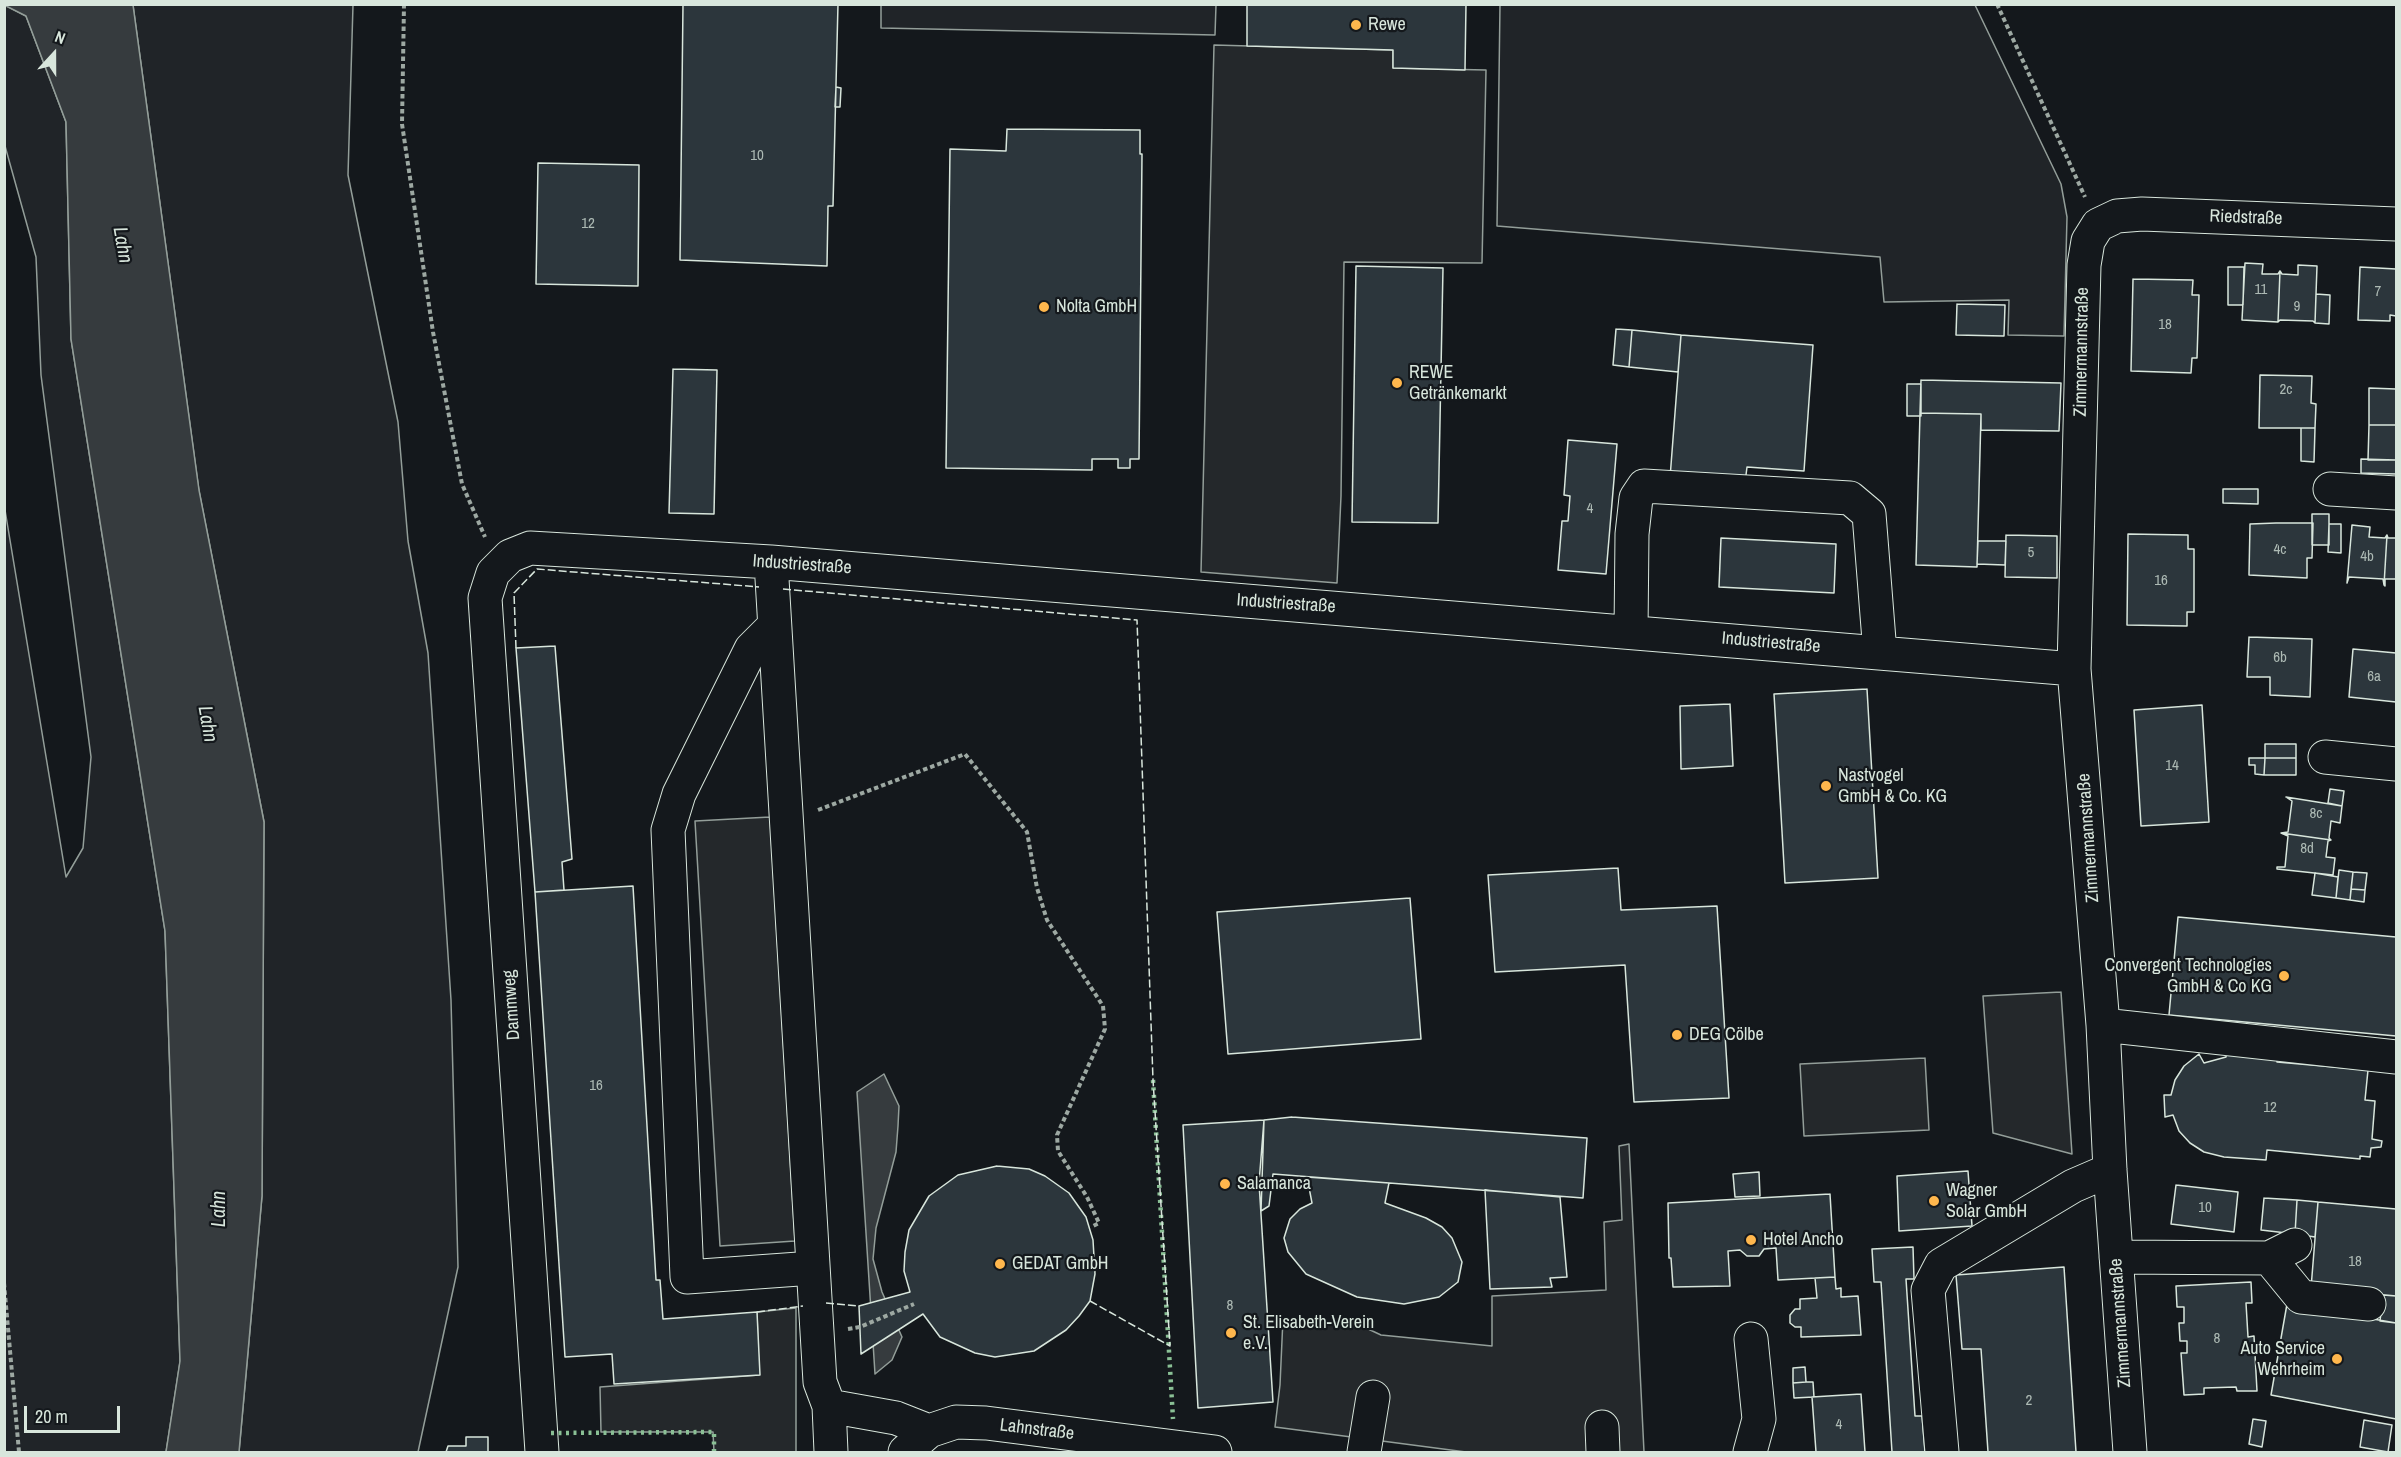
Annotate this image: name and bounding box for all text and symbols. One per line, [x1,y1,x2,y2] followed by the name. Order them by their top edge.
[1368,14,1406,36] place label: Rewe
[1349,18,1363,32] marker: Rewe
[24,24,84,84] north arrow
[52,25,69,49] text: N
[750,147,764,165] house number: 10
[2209,206,2283,230] street label: Riedstraße
[581,215,595,233] house number: 12
[107,225,137,265] water label: Lahn
[2255,281,2267,299] house number: 11
[2375,283,2381,301] house number: 7
[2070,287,2094,417] street label: Zimmermannstraße
[1056,296,1137,318] place label: Nolta GmbH
[2294,298,2300,316] house number: 9
[1037,300,1051,314] marker: Nolta GmbH
[2158,316,2172,334] house number: 18
[1409,362,1507,404] place label: REWE Getränkemarkt
[1390,376,1404,390] marker: REWE Getränkemarkt
[2280,381,2292,399] house number: 2c
[1587,500,1593,518] house number: 4
[2274,541,2286,559] house number: 4c
[2028,544,2034,562] house number: 5
[2360,548,2374,566] house number: 4b
[752,551,852,579] street label: Industriestraße
[2154,572,2168,590] house number: 16
[1236,590,1336,618] street label: Industriestraße
[1721,628,1821,658] street label: Industriestraße
[2273,649,2287,667] house number: 6b
[2367,668,2381,686] house number: 6a
[192,704,222,744] water label: Lahn
[2165,757,2179,775] house number: 14
[1838,765,1947,808] place label: Nastvogel GmbH & Co. KG
[2074,773,2104,903] street label: Zimmermannstraße
[1819,779,1833,793] marker: Nastvogel GmbH & Co. KG
[2310,805,2322,823] house number: 8c
[2300,840,2314,858] house number: 8d
[2105,955,2272,998] place label: Convergent Technologies GmbH & Co KG
[499,969,525,1041] street label: Dammweg
[2277,969,2291,983] marker: Convergent Technologies GmbH & Co KG
[1689,1024,1764,1046] place label: DEG Cölbe
[1670,1028,1684,1042] marker: DEG Cölbe
[589,1077,603,1095] house number: 16
[2263,1099,2277,1117] house number: 12
[1237,1173,1311,1195] place label: Salamanca
[1218,1177,1232,1191] marker: Salamanca
[1946,1180,2027,1222] place label: Wagner Solar GmbH
[208,1191,232,1227] water label: Lahn
[1927,1194,1941,1208] marker: Wagner Solar GmbH
[2198,1199,2212,1217] house number: 10
[1763,1229,1843,1251] place label: Hotel Ancho
[1744,1233,1758,1247] marker: Hotel Ancho
[1012,1253,1109,1275] place label: GEDAT GmbH
[2348,1253,2362,1271] house number: 18
[993,1257,1007,1271] marker: GEDAT GmbH
[2106,1258,2136,1388] street label: Zimmermannstraße
[1227,1297,1233,1315] house number: 8
[1243,1312,1374,1354] place label: St. Elisabeth-Verein e.V.
[1224,1326,1238,1340] marker: St. Elisabeth-Verein e.V.
[2214,1330,2220,1348] house number: 8
[2240,1338,2325,1380] place label: Auto Service Wehrheim
[2330,1352,2344,1366] marker: Auto Service Wehrheim
[2026,1392,2032,1410] house number: 2
[27,1394,123,1432] scale bar
[35,1404,68,1429] text: 20 m
[999,1415,1075,1445] street label: Lahnstraße
[1836,1416,1842,1434] house number: 4

